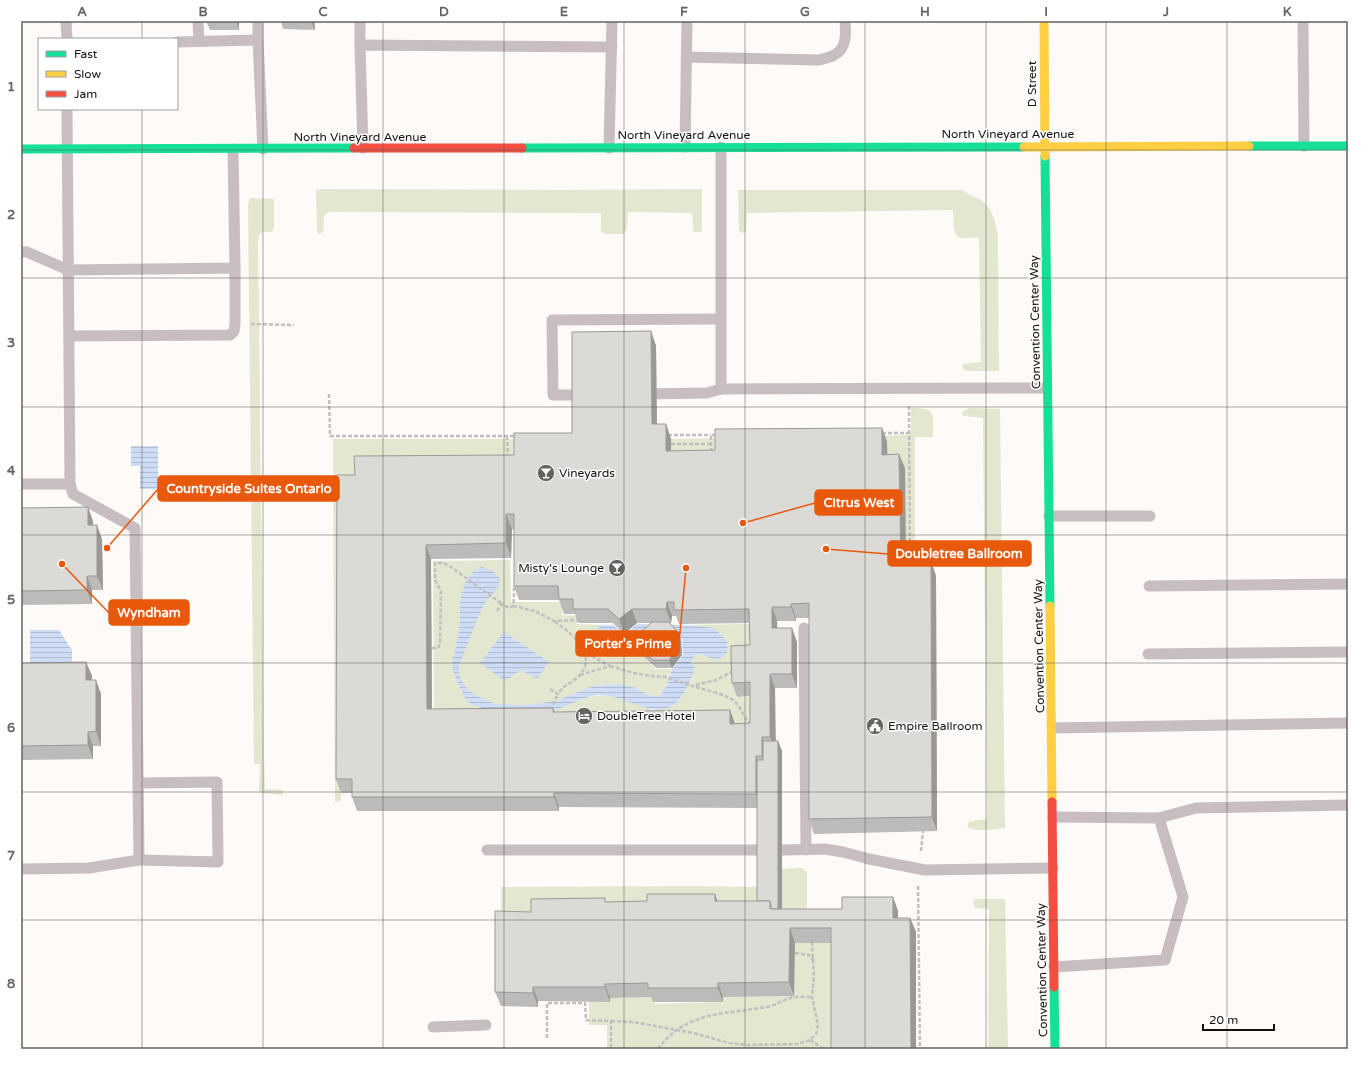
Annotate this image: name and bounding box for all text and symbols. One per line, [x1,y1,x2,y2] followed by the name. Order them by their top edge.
[77,4,87,20] text: A
[198,4,208,20] text: B
[318,4,328,20] text: C
[439,4,449,20] text: D
[560,4,568,20] text: E
[680,4,688,20] text: F
[800,4,810,20] text: G
[920,4,930,20] text: H
[1044,4,1048,20] text: I
[1162,4,1169,20] text: J
[1283,4,1292,20] text: K
[38,38,178,110] legend
[74,47,98,61] text: Fast
[1025,60,1039,107] street label: D Street
[74,67,101,81] text: Slow
[7,79,15,95] text: 1
[74,87,97,101] text: Jam
[942,127,1075,141] street label: North Vineyard Avenue
[618,128,751,142] street label: North Vineyard Avenue
[294,130,427,144] street label: North Vineyard Avenue
[7,207,15,223] text: 2
[1027,254,1043,389] street label: Convention Center Way
[7,335,15,351] text: 3
[7,463,16,479] text: 4
[536,463,556,483] bar icon: Vineyards
[559,466,615,480] place label: Vineyards
[158,476,339,501] callout: Countryside Suites Ontario
[166,481,332,497] text: Countryside Suites Ontario
[815,490,902,515] callout: Citrus West
[824,495,894,511] text: Citrus West
[888,541,1031,566] callout: Doubletree Ballroom
[895,546,1023,562] text: Doubletree Ballroom
[607,558,627,578] bar icon: Misty's Lounge
[518,561,604,575] place label: Misty's Lounge
[1031,578,1047,713] street label: Convention Center Way
[7,592,15,608] text: 5
[109,600,189,625] callout: Wyndham
[117,605,181,621] text: Wyndham
[576,631,679,656] callout: Porter's Prime
[584,636,672,652] text: Porter's Prime
[574,706,594,726] hotel icon: DoubleTree Hotel
[597,709,695,723] place label: DoubleTree Hotel
[865,716,885,736] public building icon: Empire Ballroom
[888,719,983,733] place label: Empire Ballroom
[7,720,15,736] text: 6
[7,848,15,864] text: 7
[1034,902,1050,1037] street label: Convention Center Way
[7,976,15,992] text: 8
[1203,1006,1274,1032] scale bar
[1209,1013,1238,1027] text: 20 m

